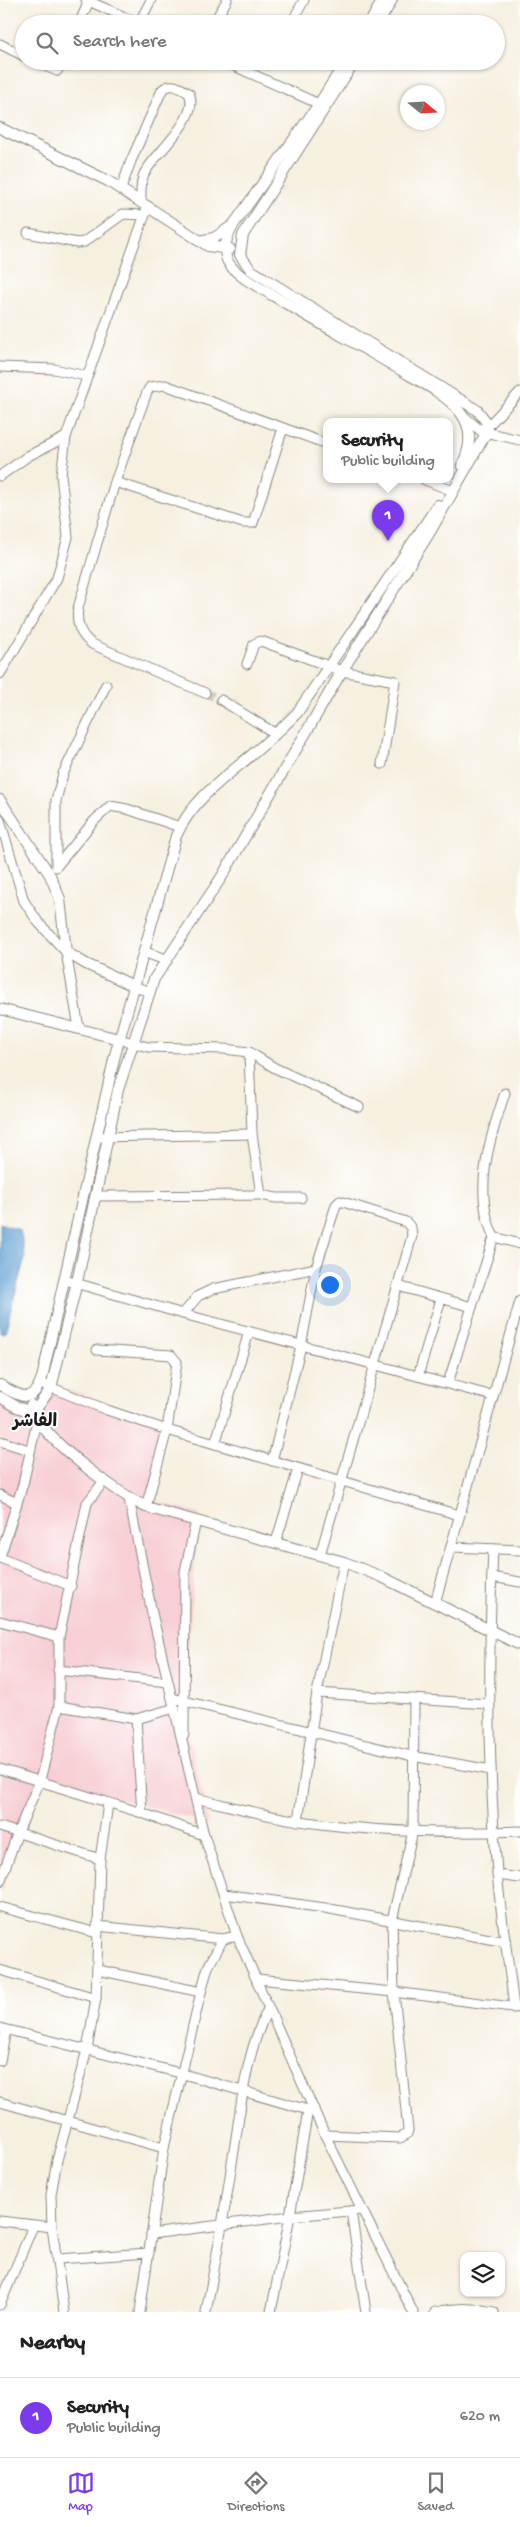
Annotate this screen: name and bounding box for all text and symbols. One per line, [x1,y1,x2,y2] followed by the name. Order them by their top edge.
[15,15,505,70] search box
[33,29,61,57] icon: search
[73,31,167,54] text: Search here
[400,85,445,130] north arrow
[323,418,453,483] popup
[341,430,403,453] text: Security
[341,453,435,472] text: Public building
[372,500,404,541] pin: 1
[317,1272,343,1298] your location
[11,1412,57,1433] district label: الفاشر
[460,2252,505,2297] map controls
[460,2252,505,2297] button: layers
[20,2332,85,2357] text: Nearby
[67,2397,129,2420] text: Security
[33,2408,39,2427] text: 1
[460,2408,500,2427] text: 620 m
[67,2420,161,2439] text: Public building
[67,2469,95,2516] tab: Map
[228,2469,285,2516] tab: Directions
[418,2469,453,2516] tab: Saved

